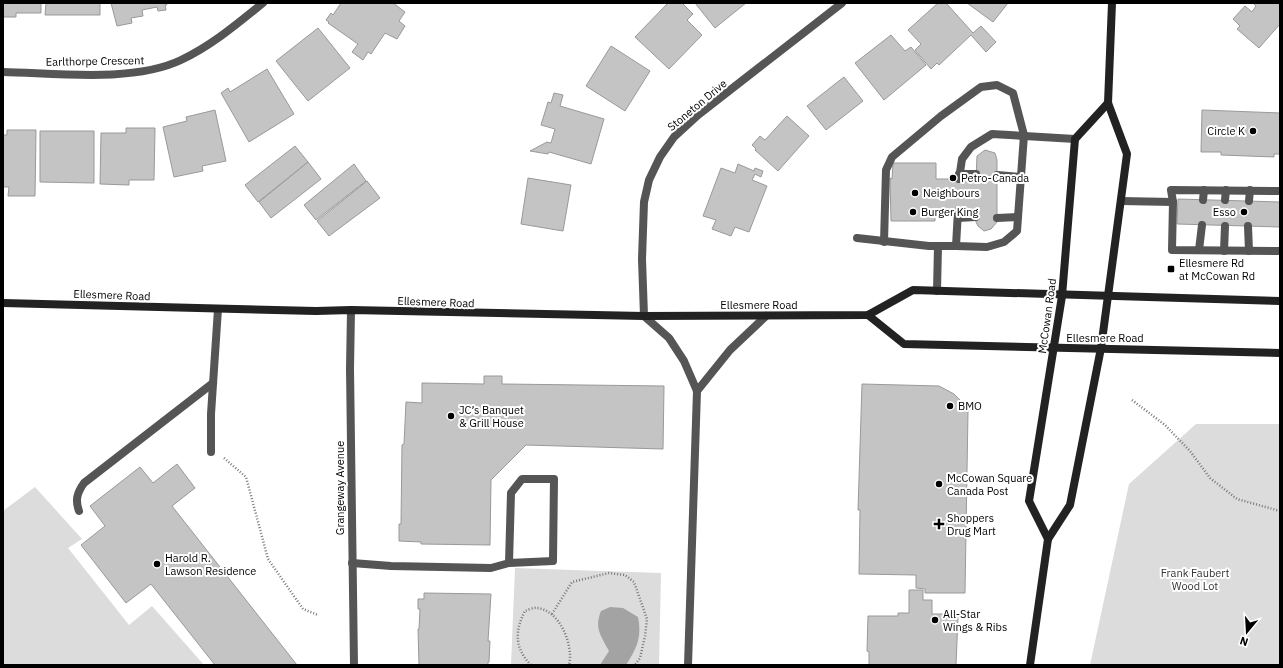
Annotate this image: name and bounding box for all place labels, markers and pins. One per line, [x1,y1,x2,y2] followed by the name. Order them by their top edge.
[1207,124,1245,138] place label: Circle K
[1248,126,1258,136] marker: Circle K
[961,171,1029,185] place label: Petro-Canada
[948,173,958,183] marker: Petro-Canada
[923,186,980,200] place label: Neighbours
[910,188,920,198] marker: Neighbours
[921,205,979,219] place label: Burger King
[1213,205,1236,219] place label: Esso
[908,207,918,217] marker: Burger King
[1239,207,1249,217] marker: Esso
[1179,256,1255,283] place label: Ellesmere Rd at McCowan Rd
[1166,264,1176,274] marker: Ellesmere Rd at McCowan Rd
[958,399,982,413] place label: BMO
[945,401,955,411] marker: BMO
[459,403,524,430] place label: JC’s Banquet & Grill House
[446,411,456,421] marker: JC’s Banquet & Grill House
[947,471,1032,498] place label: McCowan Square Canada Post
[934,479,944,489] marker: McCowan Square Canada Post
[947,511,996,538] place label: Shoppers Drug Mart
[934,519,944,529] marker: Shoppers Drug Mart
[165,551,256,578] place label: Harold R. Lawson Residence
[152,559,162,569] marker: Harold R. Lawson Residence
[943,607,1007,634] place label: All-Star Wings & Ribs
[930,615,940,625] marker: All-Star Wings & Ribs

